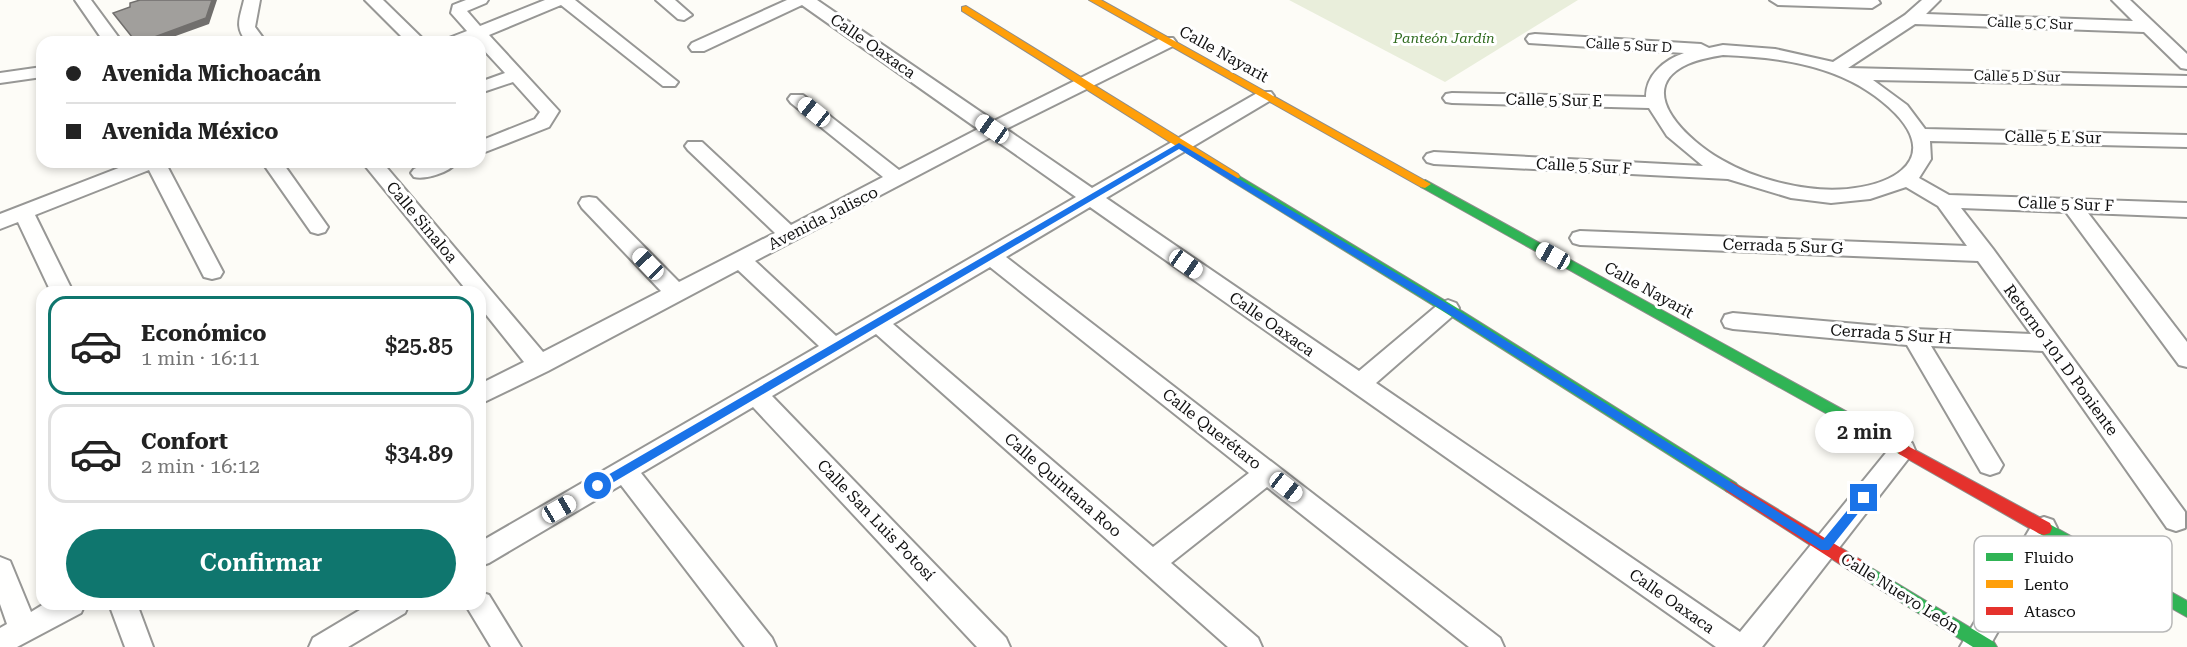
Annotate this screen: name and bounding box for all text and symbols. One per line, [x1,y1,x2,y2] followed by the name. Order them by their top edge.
[827,10,920,83] street label: Calle Oaxaca
[1987,14,2073,32] street label: Calle 5 C Sur
[1176,22,1272,86] street label: Calle Nayarit
[1392,30,1495,46] park label: Panteón Jardín
[1585,35,1673,55] street label: Calle 5 Sur D
[102,61,321,86] text: Avenida Michoacán
[1974,67,2061,85] street label: Calle 5 D Sur
[1505,90,1603,110] street label: Calle 5 Sur E
[794,94,834,130] car
[972,111,1012,147] car
[102,119,279,144] text: Avenida México
[2004,127,2102,147] street label: Calle 5 E Sur
[1536,154,1632,178] street label: Calle 5 Sur F
[383,178,462,267] street label: Calle Sinaloa
[765,182,881,254] street label: Avenida Jalisco
[2018,193,2114,215] street label: Calle 5 Sur F
[1722,234,1844,258] street label: Cerrada 5 Sur G
[1533,239,1573,273] car
[629,245,667,283] car
[1166,246,1206,282] car
[1601,258,1697,322] street label: Calle Nayarit
[2000,281,2122,439] street label: Retorno 101 D Poniente
[1226,288,1319,361] street label: Calle Oaxaca
[69,319,123,373] icon: car
[1830,320,1952,348] street label: Cerrada 5 Sur H
[141,321,267,346] text: Económico
[385,333,453,358] text: $25.85
[141,346,260,370] text: 1 min · 16:11
[1159,384,1265,474] street label: Calle Querétaro
[1814,411,1914,453] callout: 2 min
[1837,420,1892,444] text: 2 min
[69,427,123,481] icon: car
[141,429,228,454] text: Confort
[1001,429,1126,541] street label: Calle Quintana Roo
[385,441,453,466] text: $34.89
[141,454,260,478] text: 2 min · 16:12
[813,456,939,584] street label: Calle San Luis Potosí
[1266,469,1306,505] car
[584,472,611,499] route start
[1850,484,1877,511] route end
[539,492,579,526] car
[66,529,456,598] button: Confirmar
[1974,536,2172,632] legend
[2024,548,2074,567] text: Fluido
[1837,549,1963,637] street label: Calle Nuevo León
[1626,565,1719,638] street label: Calle Oaxaca
[2024,575,2069,594] text: Lento
[2024,602,2076,621] text: Atasco

